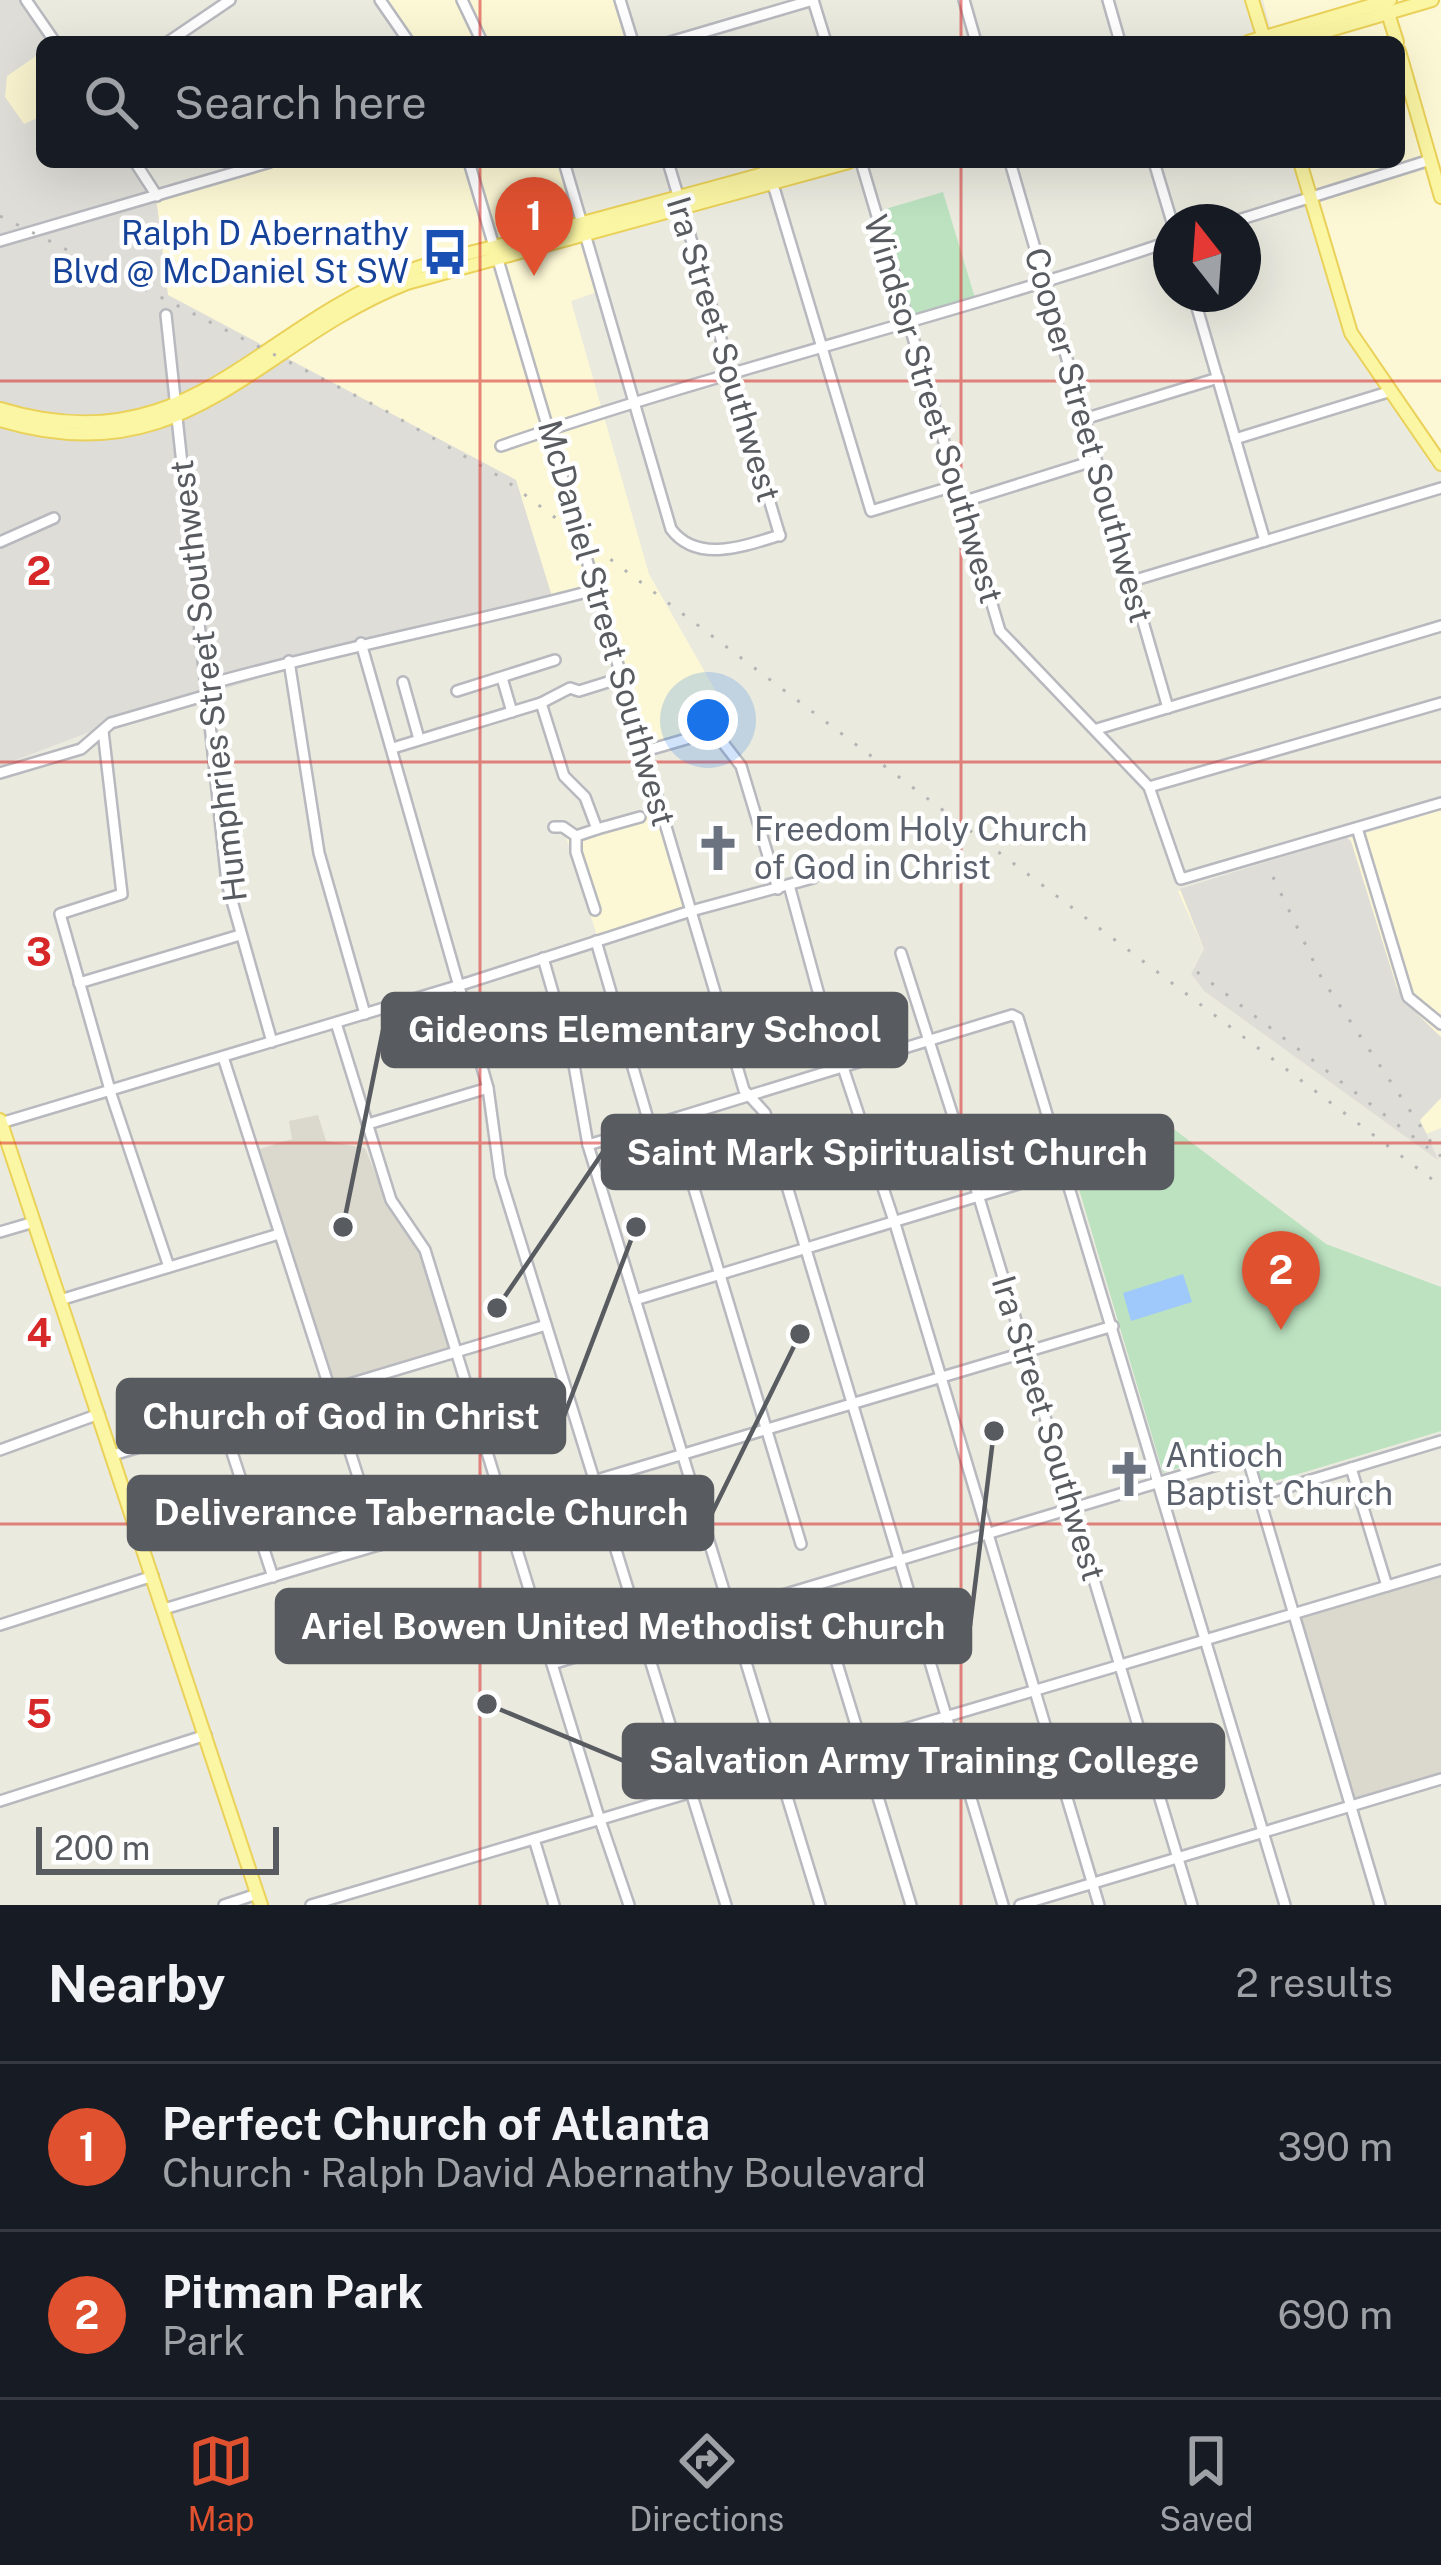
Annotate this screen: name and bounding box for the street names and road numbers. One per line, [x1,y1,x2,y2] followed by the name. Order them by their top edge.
[660,192,788,506] street label: Ira Street Southwest
[857,210,1011,608] street label: Windsor Street Southwest
[1017,243,1161,627] street label: Cooper Street Southwest
[531,416,683,830] street label: McDaniel Street Southwest
[162,458,254,904] street label: Humphries Street Southwest
[985,1271,1113,1585] street label: Ira Street Southwest

